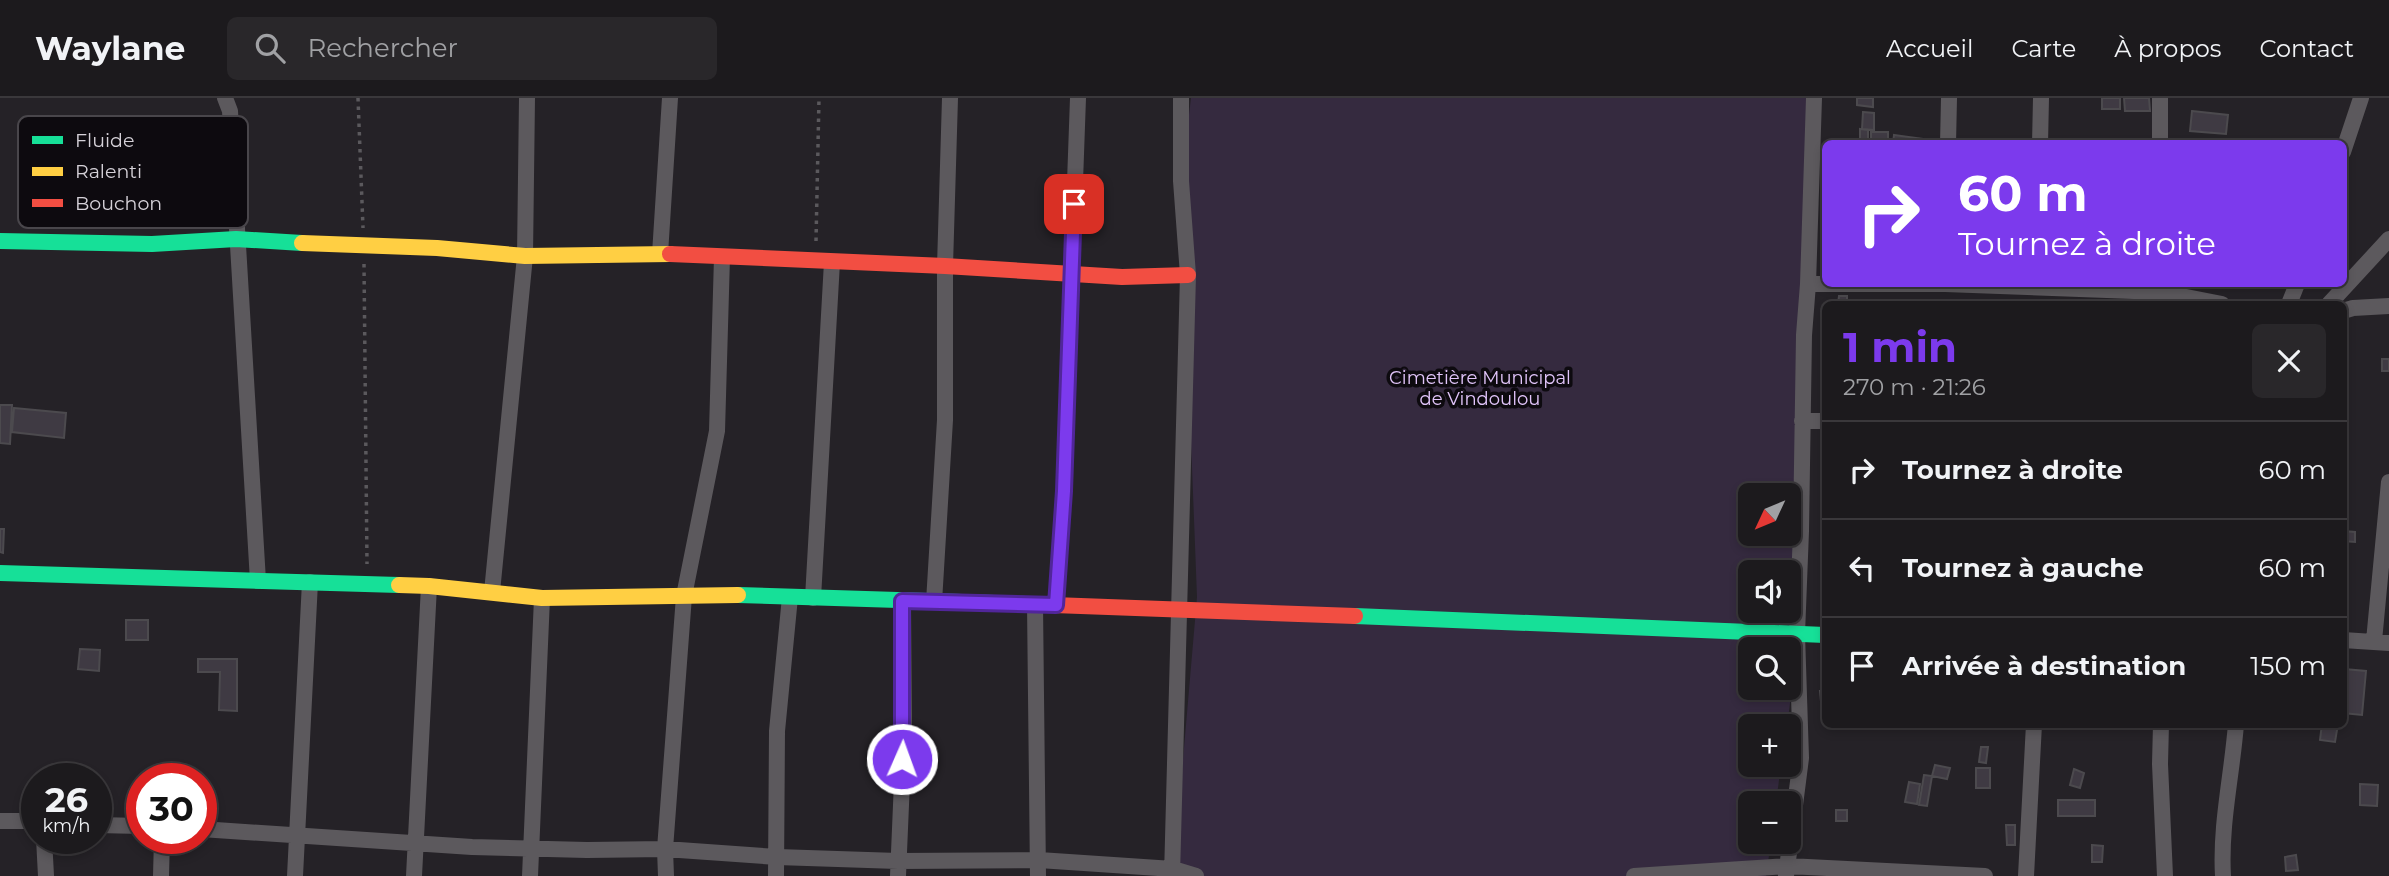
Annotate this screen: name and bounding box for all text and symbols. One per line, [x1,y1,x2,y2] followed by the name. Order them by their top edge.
[227,17,717,80] search box
[35,28,185,68] text: Waylane
[251,29,289,67] icon: search
[307,32,458,64] text: Rechercher
[1886,34,1973,63] text: Accueil
[2011,34,2076,63] text: Carte
[2114,34,2221,63] text: À propos
[2259,34,2354,63] text: Contact
[18,116,248,228] legend
[75,129,134,152] text: Fluide
[75,160,142,183] text: Ralenti
[1958,164,2088,223] text: 60 m
[1843,168,1934,259] icon: right
[1044,174,1104,234] pin
[1055,185,1093,223] icon: arrive
[75,192,162,215] text: Bouchon
[1958,224,2216,263] text: Tournez à droite
[1843,321,1957,373] text: 1 min
[2252,324,2326,398] button: close
[1389,367,1571,410] park label: Cimetière Municipal de Vindoulou
[1843,373,1986,401] text: 270 m · 21:26
[1843,451,1881,489] icon: right
[1902,454,2123,486] text: Tournez à droite
[2259,454,2326,486] text: 60 m
[1738,483,1801,546] north arrow
[1738,483,1801,854] map controls
[1843,549,1881,587] icon: left
[1902,552,2144,584] text: Tournez à gauche
[2259,552,2326,584] text: 60 m
[1738,560,1801,623] button: sound
[1738,637,1801,700] button: search
[1843,647,1881,685] icon: arrive
[1902,650,2186,682] text: Arrivée à destination
[2250,650,2326,682] text: 150 m
[1738,714,1801,777] button: +
[865,722,939,796] position arrow
[126,763,217,854] speed limit sign: 30
[45,778,88,821] text: 26
[1738,791,1801,854] button: −
[42,815,91,837] text: km/h

